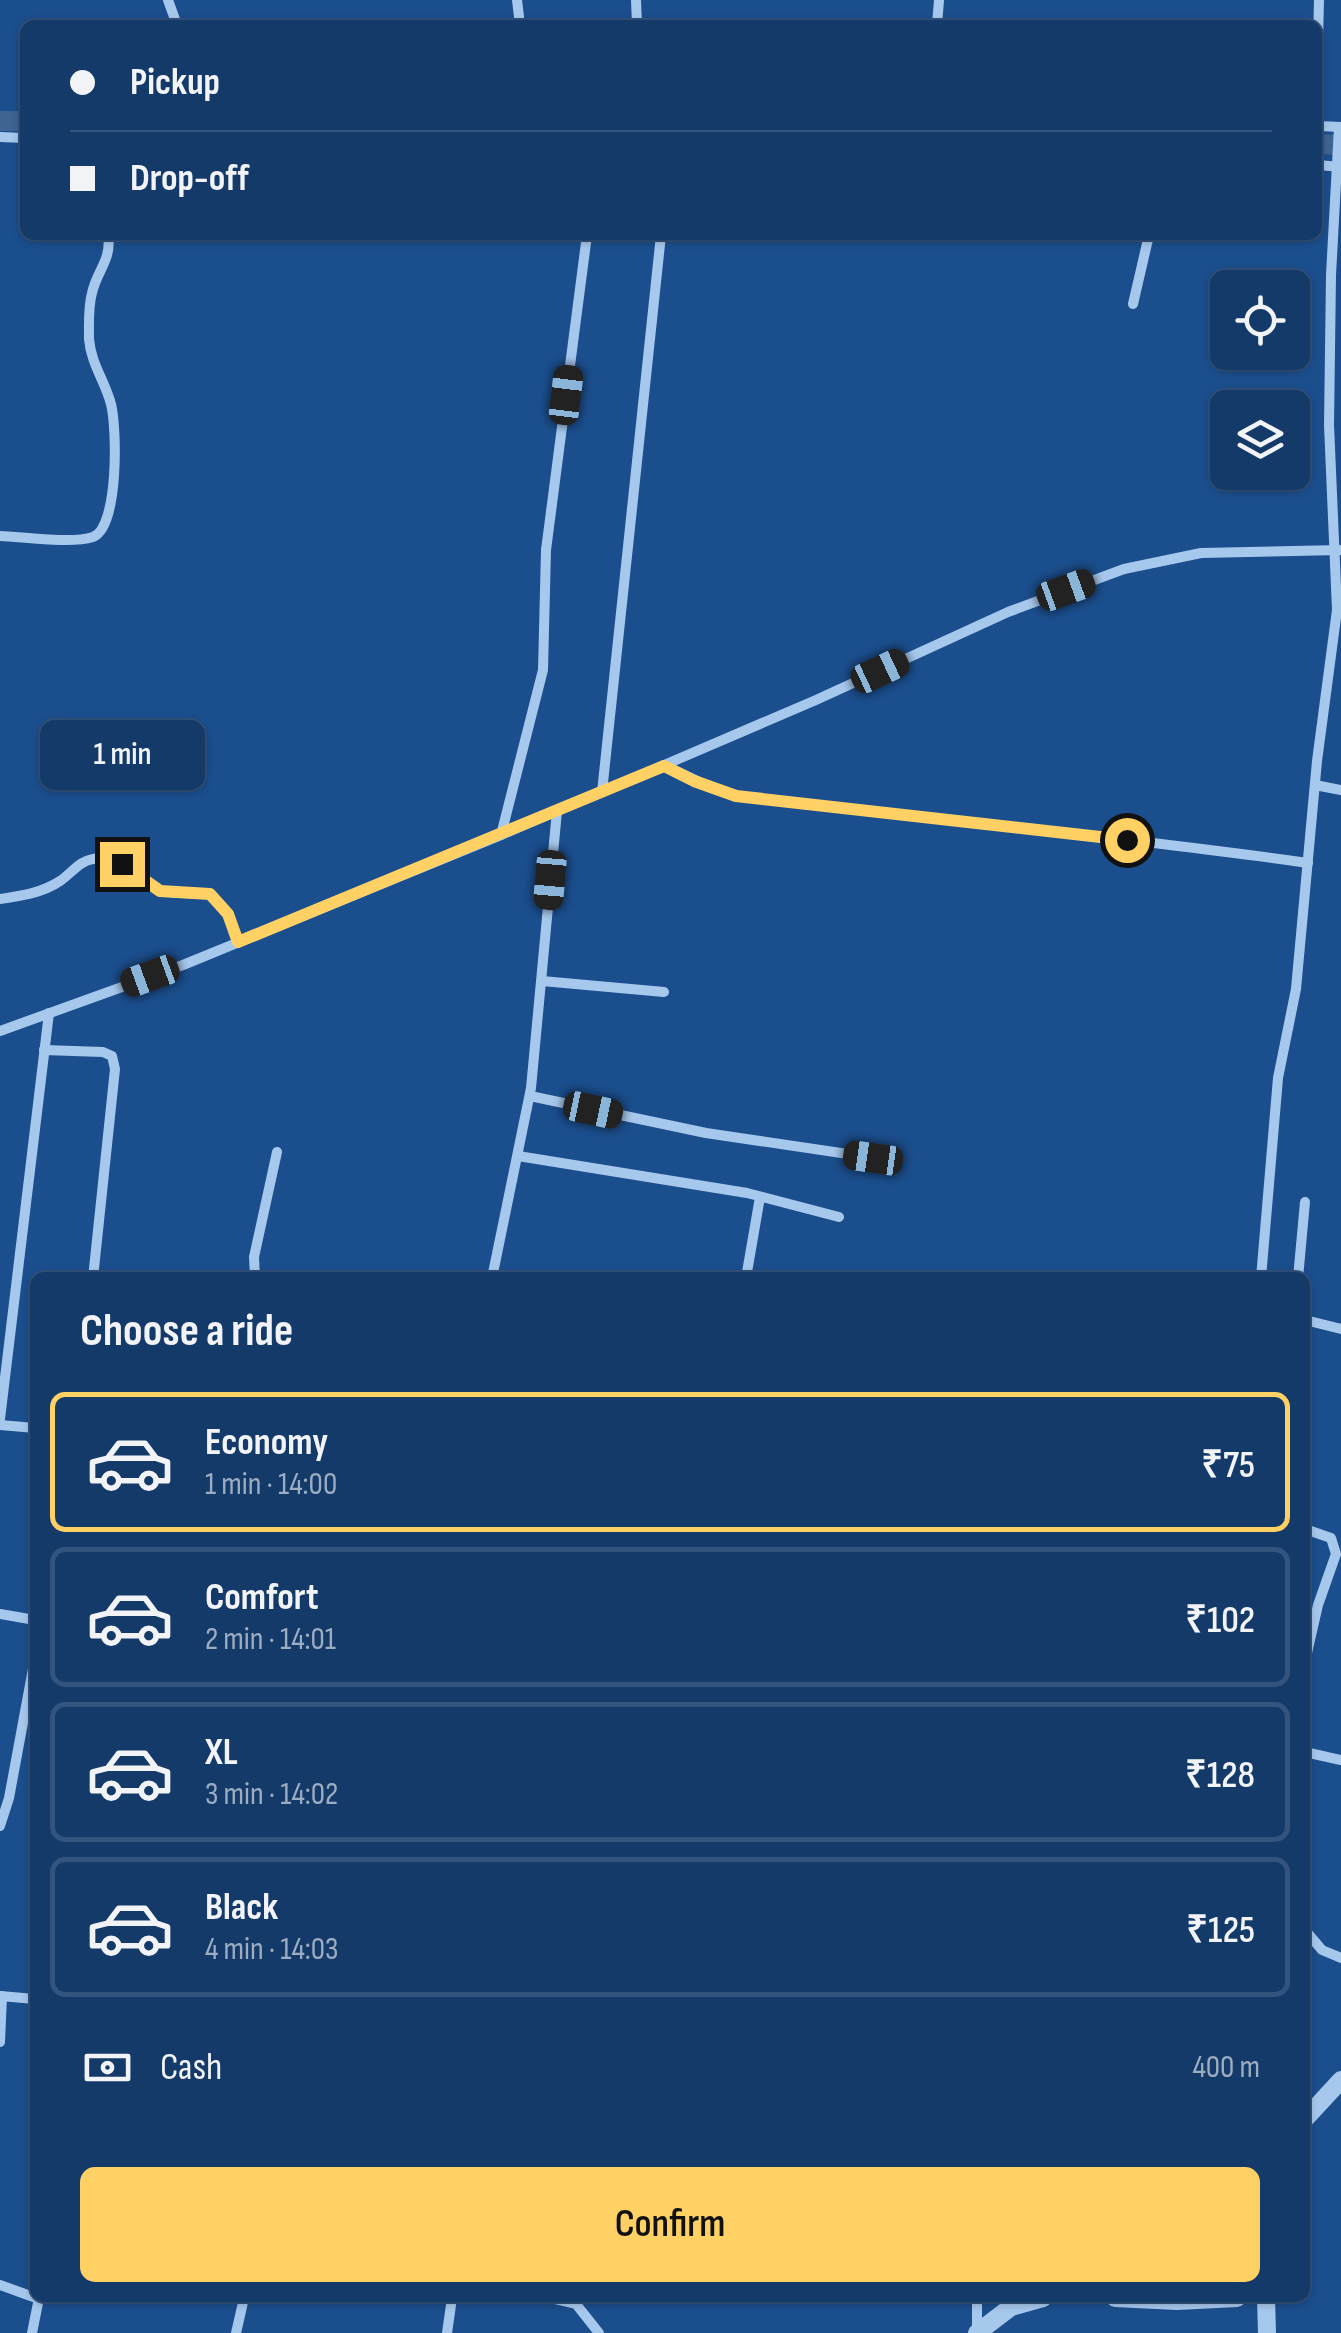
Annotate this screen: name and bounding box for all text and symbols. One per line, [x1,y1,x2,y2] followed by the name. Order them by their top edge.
[130,60,220,105] text: Pickup
[130,156,249,201] text: Drop-off
[1210,270,1310,490] map controls
[1210,270,1310,370] button: locate
[547,363,585,427] car
[1210,390,1310,490] button: layers
[1033,566,1099,614] car
[846,645,914,697] car
[39,719,204,789] callout: 1 min
[93,735,152,774] text: 1 min
[1105,818,1150,863] route start
[100,842,145,887] route end
[532,849,568,911] car
[117,952,183,1000] car
[561,1089,625,1131] car
[841,1139,905,1177] car
[80,1304,293,1359] text: Choose a ride
[85,1417,175,1507] icon: car
[205,1420,328,1465] text: Economy
[1201,1443,1255,1488] text: ₹75
[205,1465,337,1504] text: 1 min · 14:00
[85,1572,175,1662] icon: car
[205,1575,319,1620] text: Comfort
[1185,1598,1255,1643] text: ₹102
[205,1620,336,1659] text: 2 min · 14:01
[85,1727,175,1817] icon: car
[205,1730,238,1775] text: XL
[1185,1753,1255,1798] text: ₹128
[205,1775,338,1814] text: 3 min · 14:02
[85,1882,175,1972] icon: car
[205,1885,278,1930] text: Black
[1186,1908,1255,1953] text: ₹125
[205,1930,338,1969] text: 4 min · 14:03
[80,2040,135,2095] icon: cash
[160,2045,222,2090] text: Cash
[1192,2048,1260,2087] text: 400 m
[80,2167,1260,2282] button: Confirm

